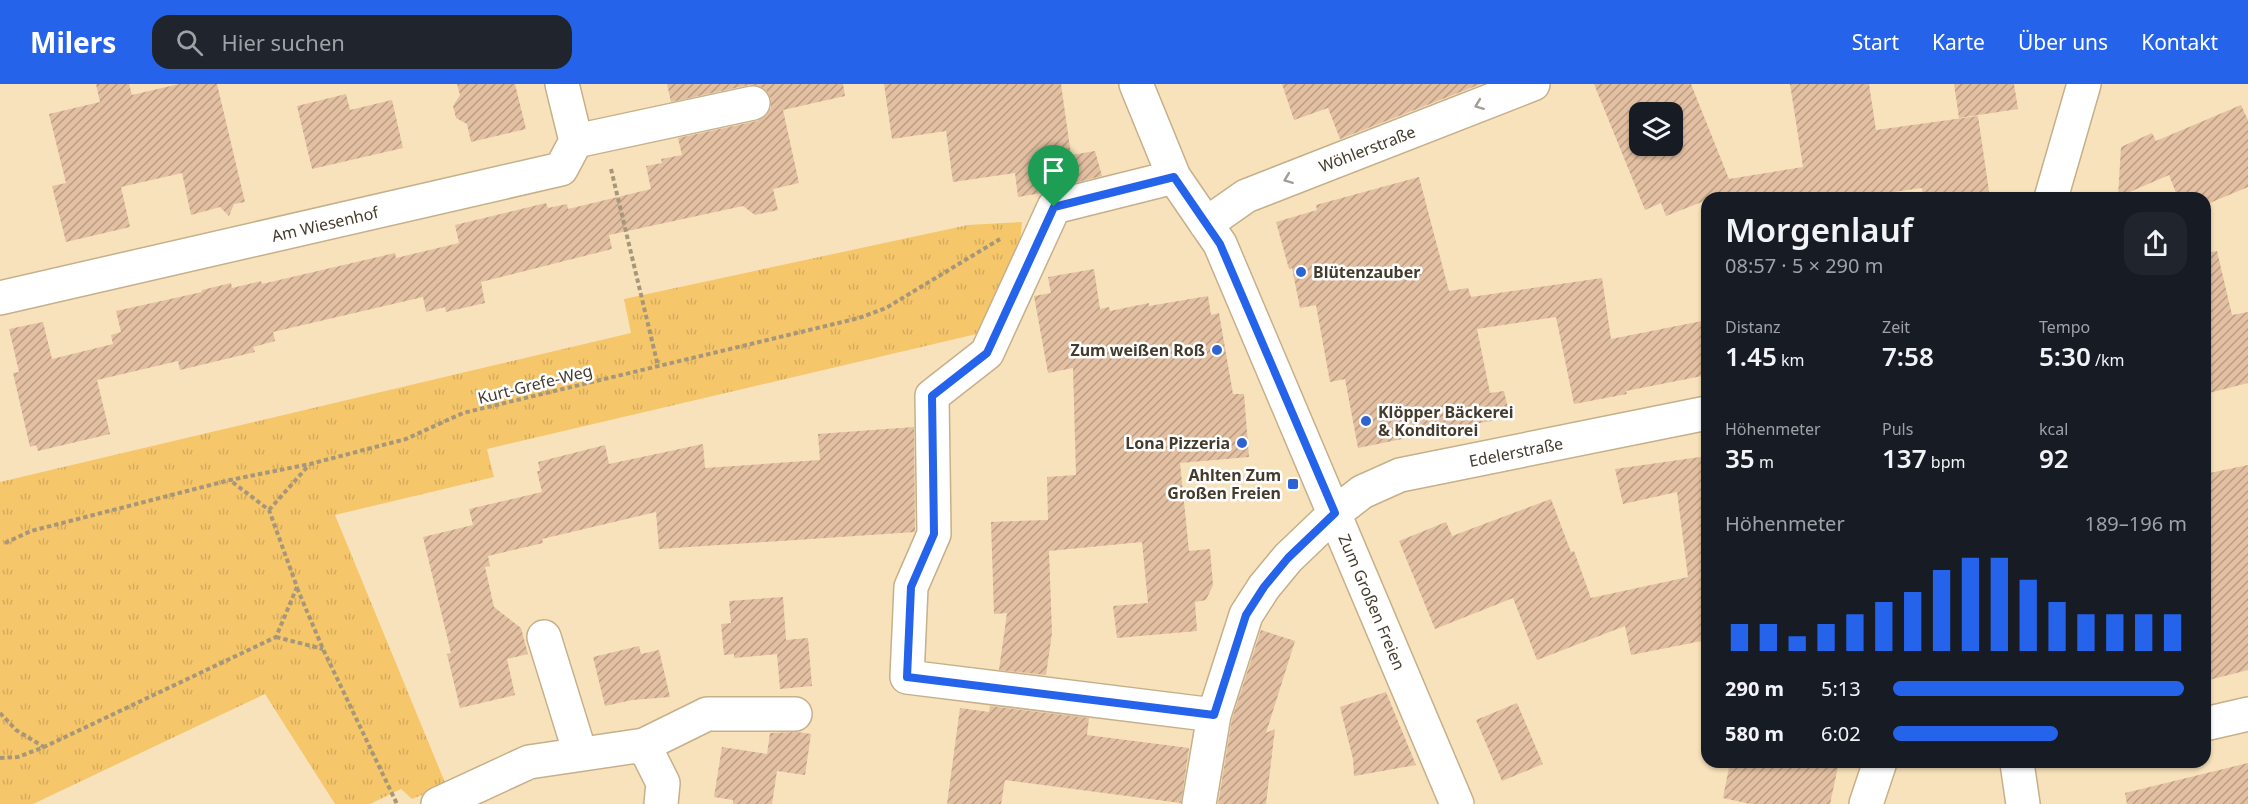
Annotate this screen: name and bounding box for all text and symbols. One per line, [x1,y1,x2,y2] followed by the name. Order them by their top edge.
[152,15,572,69] search box
[30,23,116,61] text: Milers
[173,26,206,59] icon: search
[221,27,345,57] text: Hier suchen
[1852,28,1899,56] text: Start
[1932,28,1985,56] text: Karte
[2018,28,2108,56] text: Über uns
[2141,28,2218,56] text: Kontakt
[1474,98,1485,110] one-way arrow
[1629,102,1683,156] map controls
[1629,102,1683,156] button: layers
[1316,121,1418,177] street label: Wöhlerstraße
[1028,145,1079,207] pin
[1037,154,1070,187] icon: arrive
[1284,172,1295,184] one-way arrow
[269,201,382,247] street label: Am Wiesenhof
[1725,207,1913,252] text: Morgenlauf
[2124,212,2187,275] button: share
[1725,252,1883,279] text: 08:57 · 5 × 290 m
[1313,261,1420,283] place label: Blütenzauber
[1294,265,1308,279] marker: Blütenzauber
[1725,316,1781,338] text: Distanz
[1882,316,1910,338] text: Zeit
[2039,316,2090,338] text: Tempo
[1725,338,1777,374] text: 1.45
[1882,338,1934,374] text: 7:58
[2039,338,2091,374] text: 5:30
[1070,339,1205,361] place label: Zum weißen Roß
[1210,343,1224,357] marker: Zum weißen Roß
[1777,349,1804,371] text: km
[2091,349,2124,371] text: /km
[475,359,595,409] street label: Kurt-Grefe-Weg
[1378,401,1514,441] place label: Klöpper Bäckerei & Konditorei
[1359,414,1373,428] marker: Klöpper Bäckerei & Konditorei
[1725,418,1821,440] text: Höhenmeter
[1882,418,1913,440] text: Puls
[2039,418,2068,440] text: kcal
[1125,432,1230,454] place label: Lona Pizzeria
[1467,432,1565,472] street label: Edelerstraße
[1235,436,1249,450] marker: Lona Pizzeria
[1725,440,1755,476] text: 35
[1882,440,1927,476] text: 137
[2039,440,2069,476] text: 92
[1755,451,1774,473] text: m
[1927,451,1965,473] text: bpm
[1167,464,1281,504] place label: Ahlten Zum Großen Freien
[1286,477,1300,491] marker: Ahlten Zum Großen Freien
[1725,510,1845,537] text: Höhenmeter
[2084,510,2187,537] text: 189–196 m
[1333,531,1411,673] street label: Zum Großen Freien
[1725,675,1784,702] text: 290 m
[1821,675,1861,702] text: 5:13
[1725,720,1784,747] text: 580 m
[1821,720,1861,747] text: 6:02

